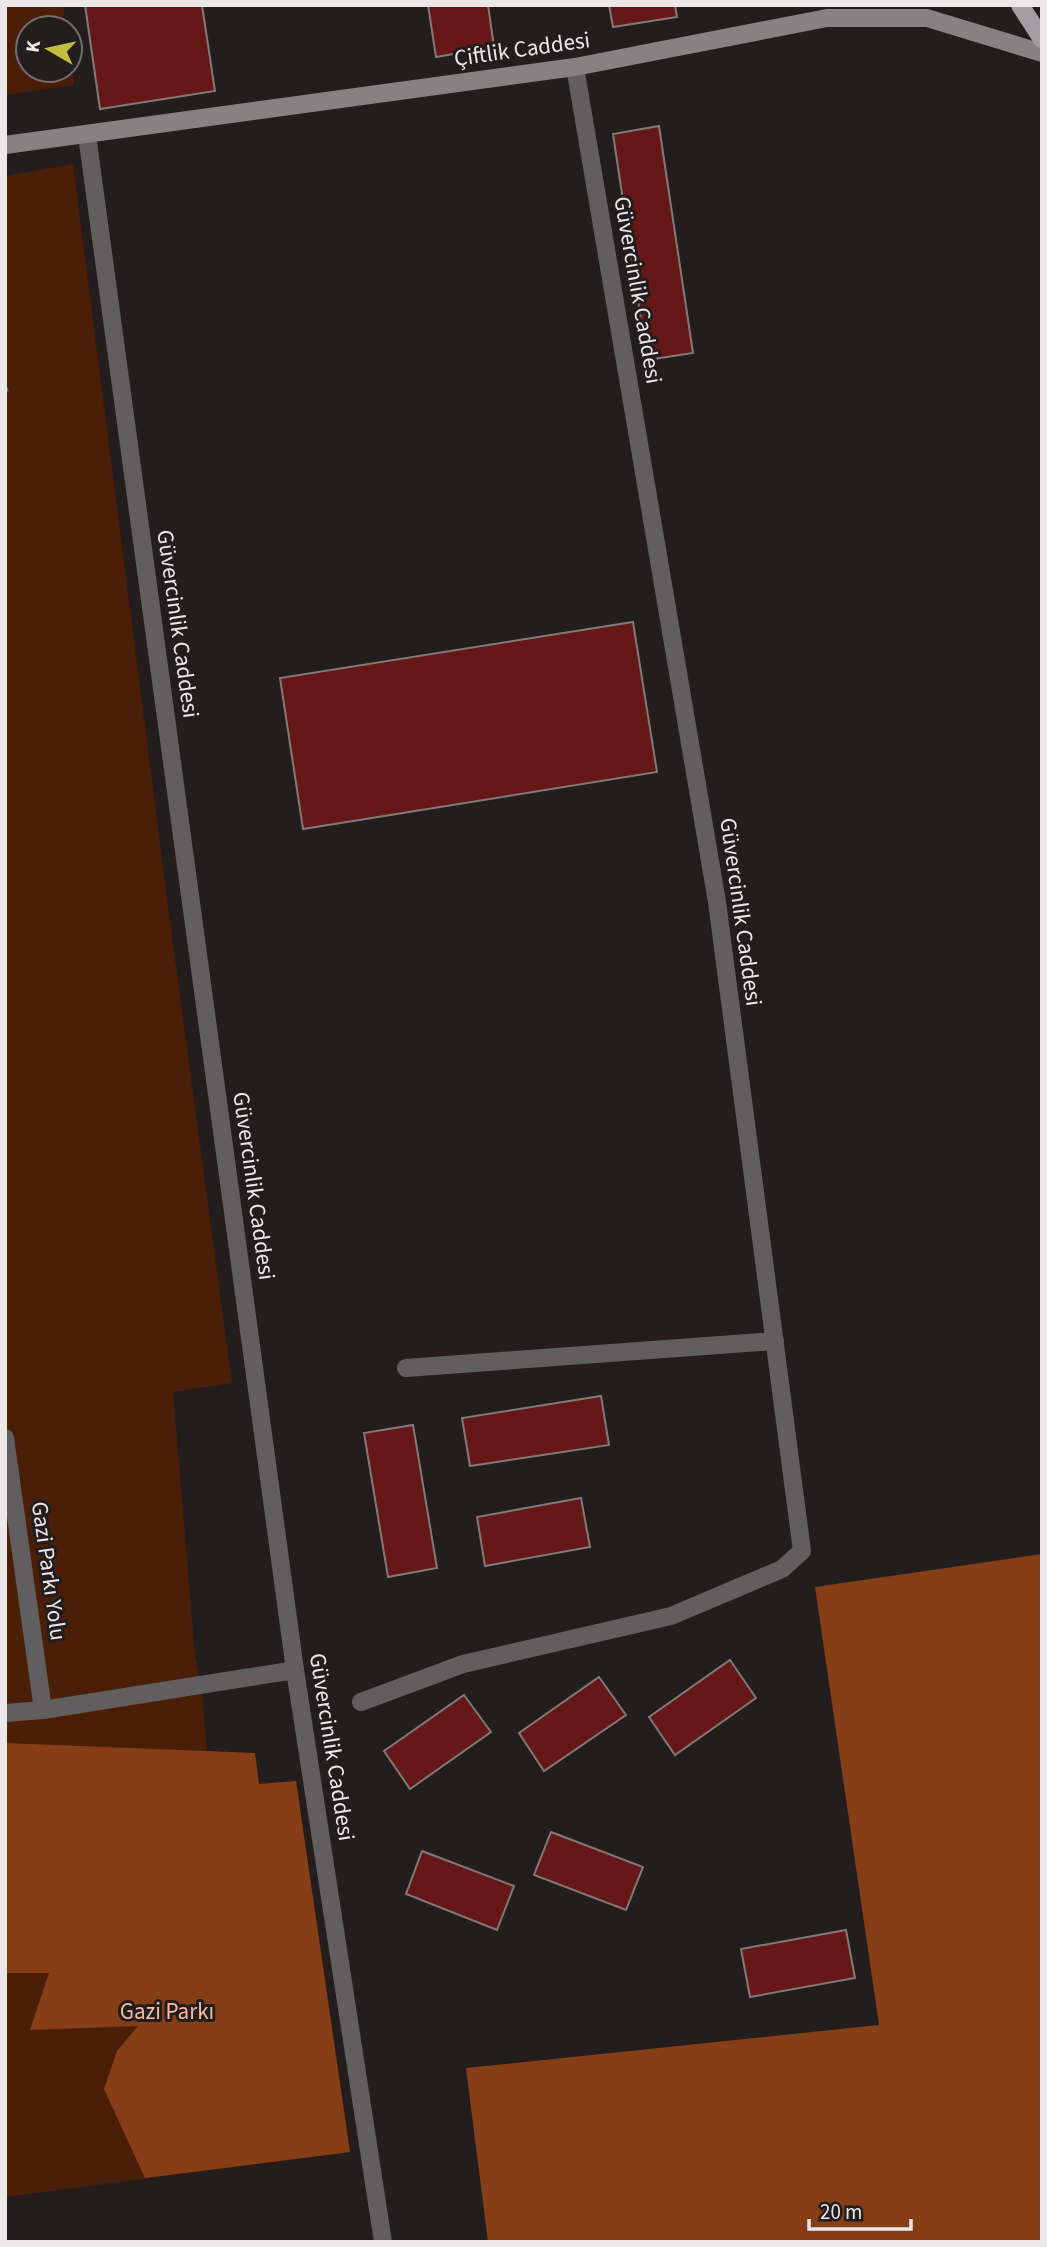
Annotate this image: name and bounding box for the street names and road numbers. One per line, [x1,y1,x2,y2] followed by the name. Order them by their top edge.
[452,23,592,75] street label: Çiftlik Caddesi
[605,194,671,386] street label: Güvercinlik Caddesi
[148,528,208,720] street label: Güvercinlik Caddesi
[711,816,771,1008] street label: Güvercinlik Caddesi
[224,1090,284,1282] street label: Güvercinlik Caddesi
[23,1499,75,1643] street label: Gazi Parkı Yolu
[301,1651,363,1843] street label: Güvercinlik Caddesi

